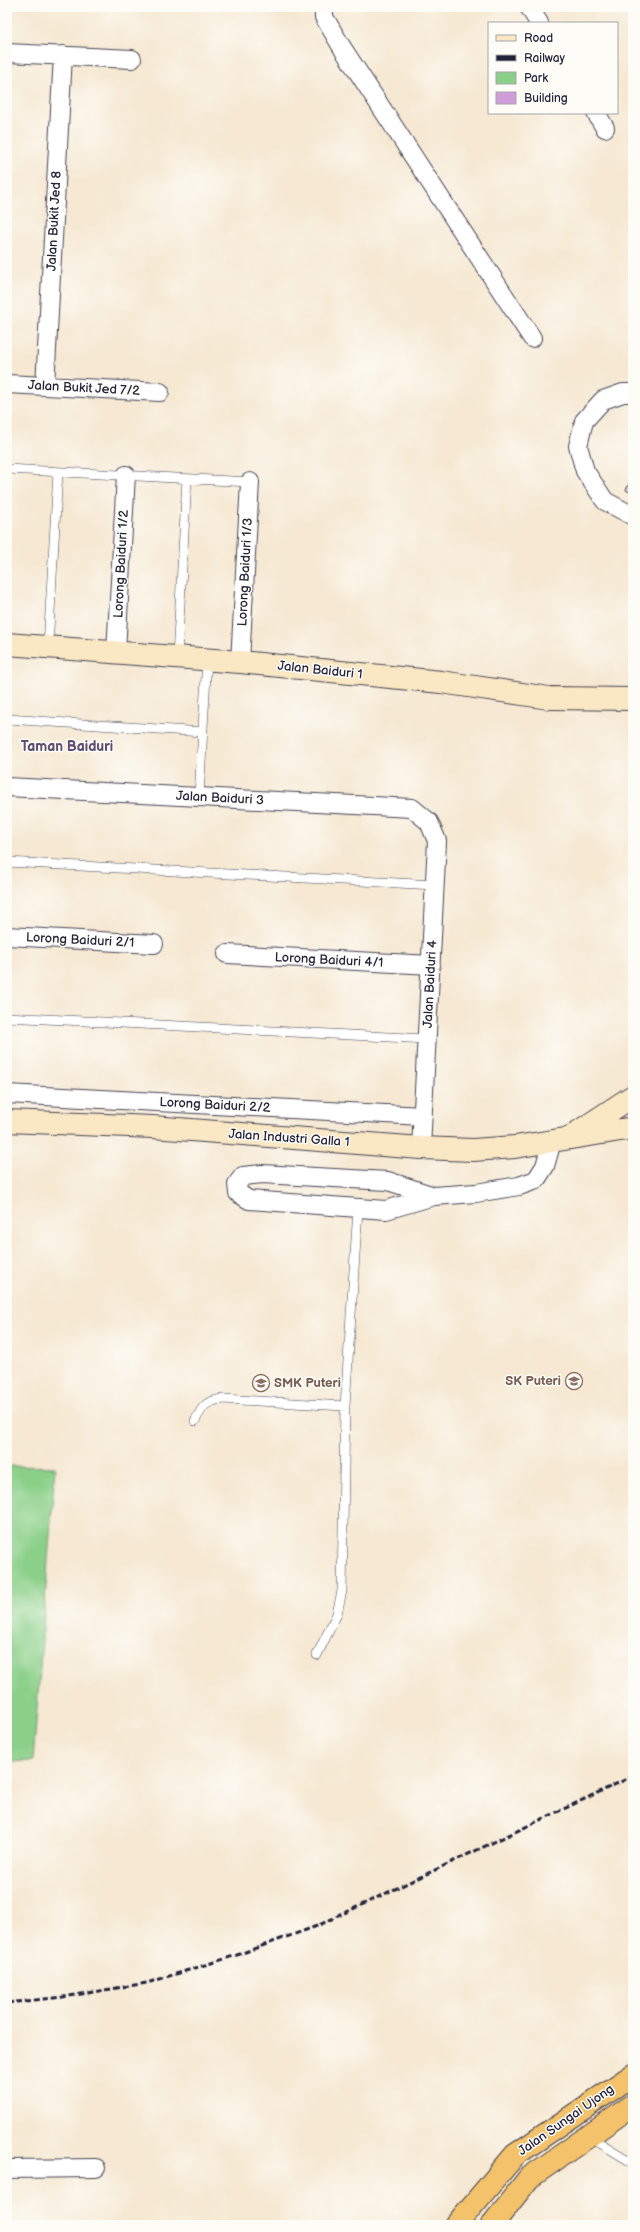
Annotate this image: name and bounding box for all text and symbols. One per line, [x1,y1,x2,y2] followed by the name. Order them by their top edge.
[488,22,618,114] legend
[524,31,553,46] text: Road
[524,51,566,66] text: Railway
[524,71,548,86] text: Park
[524,91,568,106] text: Building
[43,170,65,271] street label: Jalan Bukit Jed 8
[28,377,141,399] street label: Jalan Bukit Jed 7/2
[110,509,132,619] street label: Lorong Baiduri 1/2
[234,517,256,627] street label: Lorong Baiduri 1/3
[277,658,363,682] street label: Jalan Baiduri 1
[21,738,113,755] district label: Taman Baiduri
[176,788,264,808] street label: Jalan Baiduri 3
[25,929,135,951] street label: Lorong Baiduri 2/1
[420,940,440,1028] street label: Jalan Baiduri 4
[274,949,384,971] street label: Lorong Baiduri 4/1
[159,1094,271,1116] street label: Lorong Baiduri 2/2
[228,1126,350,1150] street label: Jalan Industri Galla 1
[564,1371,584,1391] school or university icon: SK Puteri
[251,1373,271,1393] school or university icon: SMK Puteri
[505,1373,561,1389] place label: SK Puteri
[274,1375,341,1391] place label: SMK Puteri
[515,2081,617,2159] street label: Jalan Sungai Ujong

